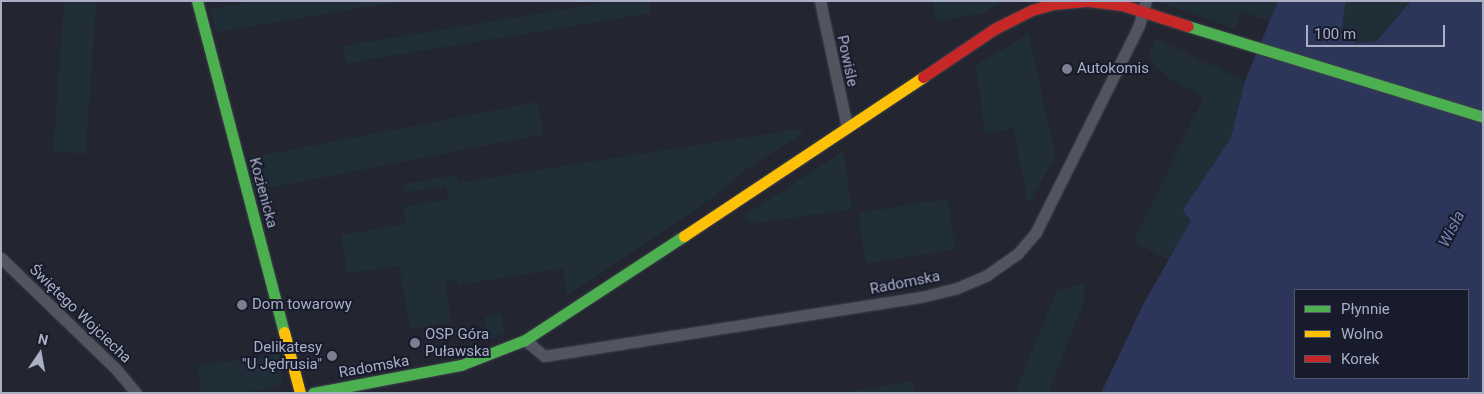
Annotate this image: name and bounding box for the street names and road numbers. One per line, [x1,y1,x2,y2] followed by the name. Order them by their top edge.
[833,34,861,88] street label: Powiśle
[245,156,281,230] street label: Kozienicka
[25,261,135,367] street label: Świętego Wojciecha
[868,267,942,299] street label: Radomska
[337,352,411,382] street label: Radomska

